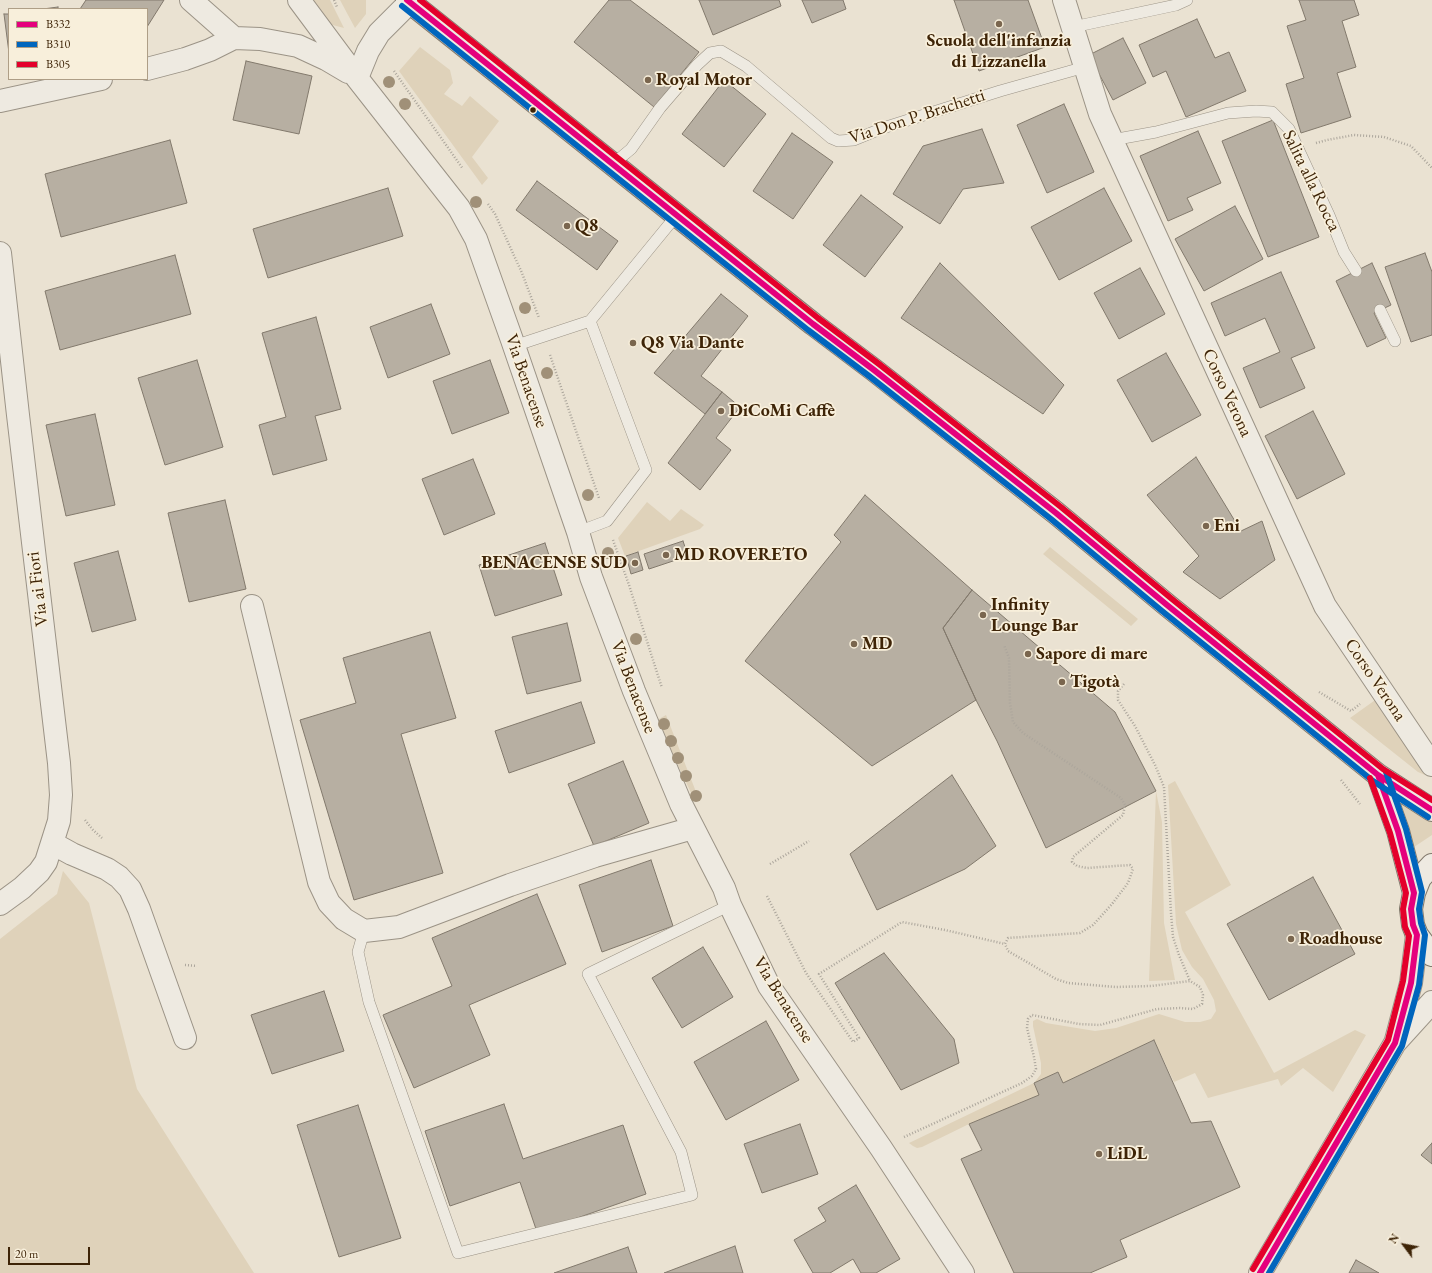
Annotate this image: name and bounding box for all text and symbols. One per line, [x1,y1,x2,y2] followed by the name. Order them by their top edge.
[8,8,148,80] legend
[46,16,70,32] text: B332
[994,19,1004,29] marker: Scuola dell'infanzia di Lizzanella
[927,30,1071,72] place label: Scuola dell'infanzia di Lizzanella
[46,36,70,52] text: B310
[46,56,70,72] text: B305
[656,69,752,91] place label: Royal Motor
[643,75,653,85] marker: Royal Motor
[846,85,988,149] street label: Via Don P. Brachetti
[528,105,538,115] unlabelled marker
[1277,127,1345,235] street label: Salita alla Rocca
[575,215,598,237] place label: Q8
[562,221,572,231] marker: Q8
[500,331,552,431] street label: Via Benacense
[641,332,744,354] place label: Q8 Via Dante
[628,338,638,348] marker: Q8 Via Dante
[1197,345,1257,441] street label: Corso Verona
[729,400,835,422] place label: DiCoMi Caffè
[716,406,726,416] marker: DiCoMi Caffè
[1214,515,1240,537] place label: Eni
[1201,521,1211,531] marker: Eni
[674,544,808,566] place label: MD ROVERETO
[23,550,53,628] street label: Via ai Fiori
[661,550,671,560] marker: MD ROVERETO
[481,552,627,574] place label: BENACENSE SUD
[630,558,640,568] marker: BENACENSE SUD
[991,594,1078,636] place label: Infinity Lounge Bar
[978,610,988,620] marker: Infinity Lounge Bar
[862,633,892,655] place label: MD
[1339,635,1411,725] street label: Corso Verona
[605,638,661,736] street label: Via Benacense
[849,639,859,649] marker: MD
[1036,643,1147,665] place label: Sapore di mare
[1023,649,1033,659] marker: Sapore di mare
[1070,671,1120,693] place label: Tigotà
[1057,677,1067,687] marker: Tigotà
[1299,928,1383,950] place label: Roadhouse
[1286,934,1296,944] marker: Roadhouse
[748,953,818,1047] street label: Via Benacense
[1107,1143,1147,1165] place label: LiDL
[1094,1149,1104,1159] marker: LiDL
[1384,1225,1424,1265] north arrow
[1386,1231,1402,1246] text: N
[10,1239,92,1265] scale bar
[15,1246,38,1262] text: 20 m

